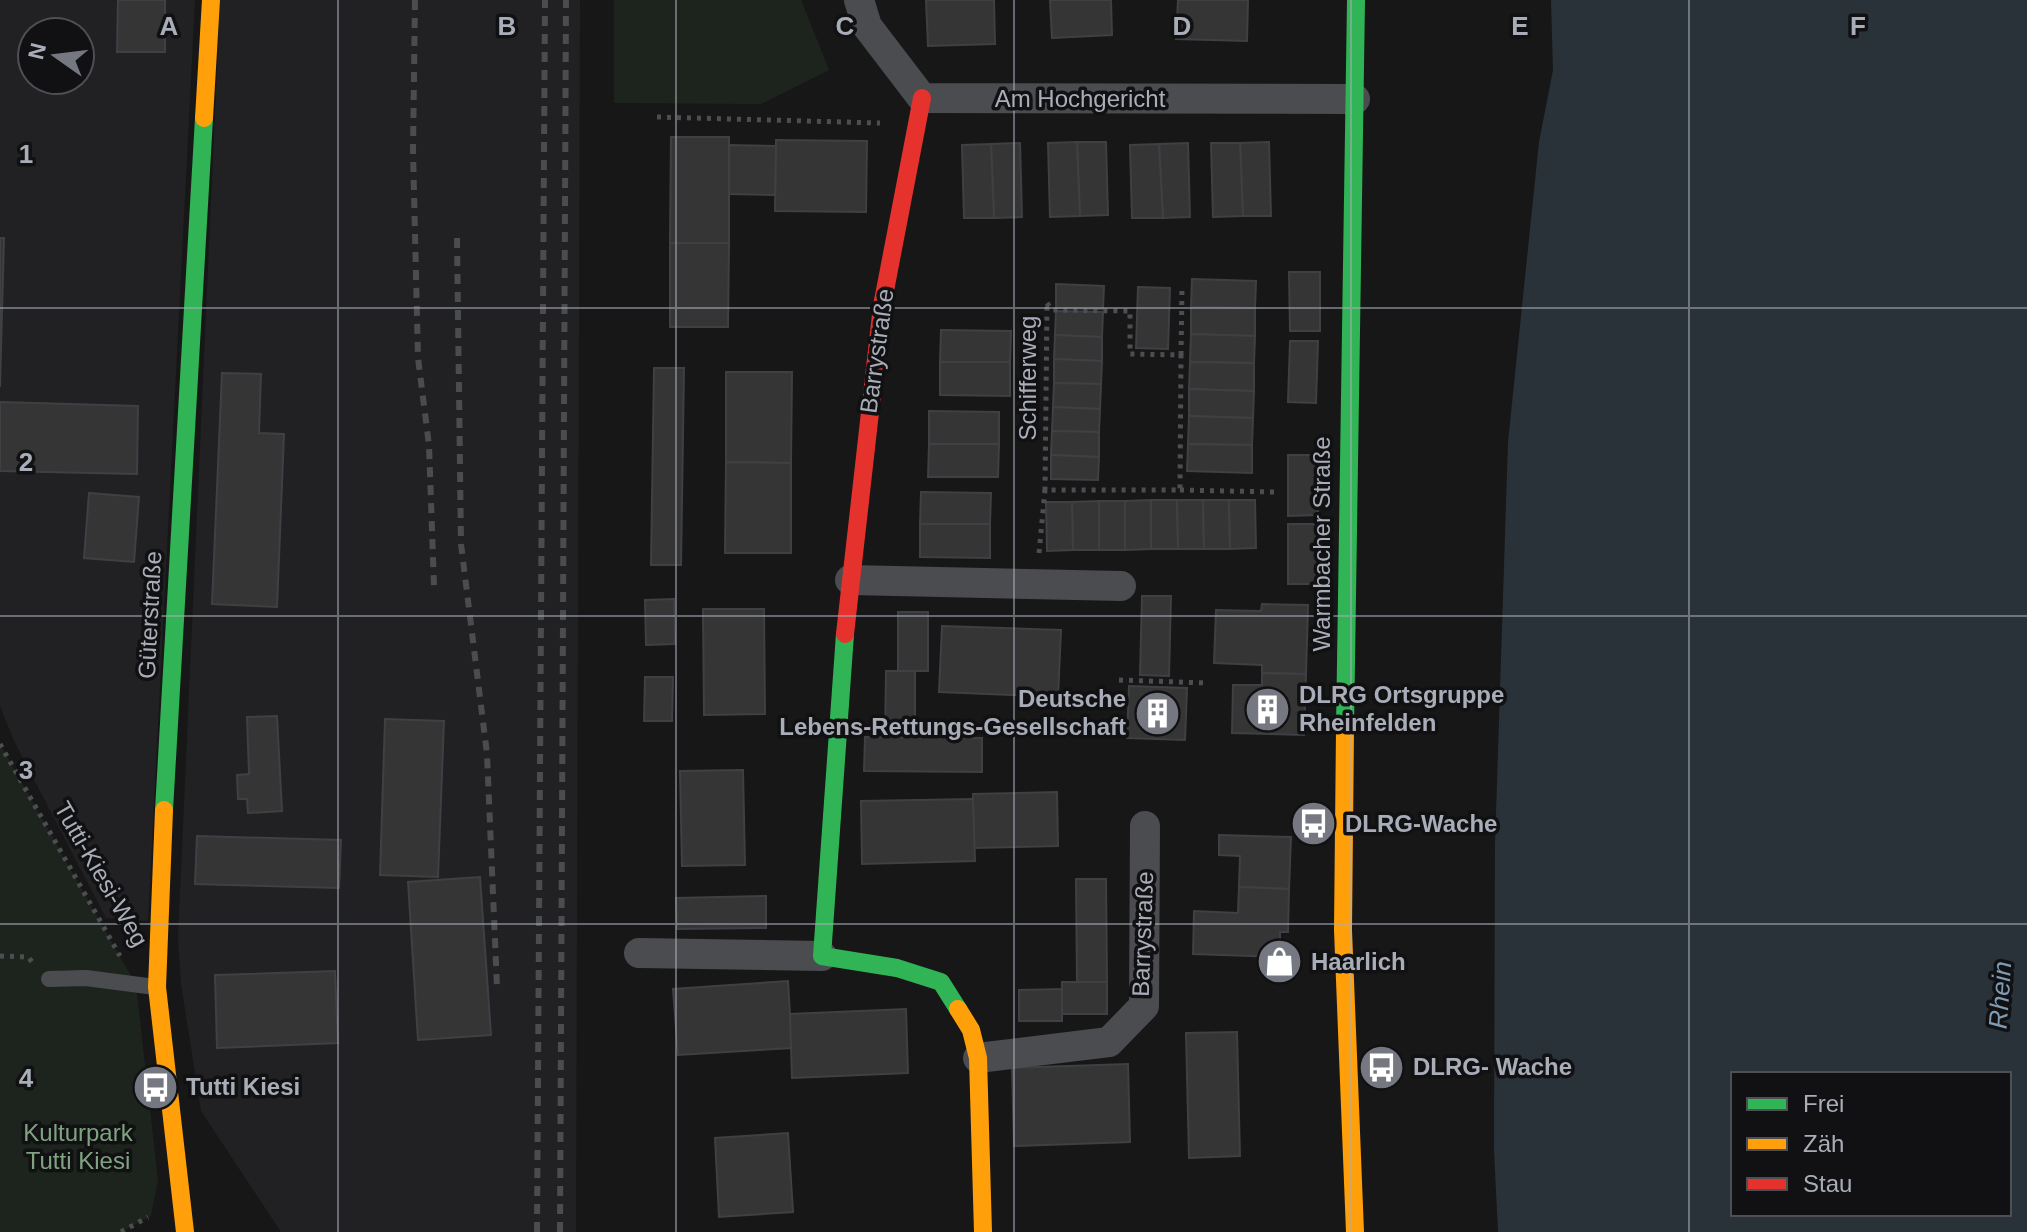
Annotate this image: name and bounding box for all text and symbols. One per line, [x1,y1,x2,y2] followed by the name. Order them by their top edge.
[160,11,179,41] text: A
[498,11,516,41] text: B
[836,11,855,41] text: C
[1173,11,1191,41] text: D
[1511,11,1529,41] text: E
[1850,11,1866,41] text: F
[16,16,96,96] north arrow
[23,41,51,62] text: N
[995,85,1166,112] street label: Am Hochgericht
[19,139,33,169] text: 1
[854,287,899,415] street label: Barrystraße
[1014,316,1041,440] street label: Schifferweg
[1308,436,1335,652] street label: Warmbacher Straße
[19,447,33,477] text: 2
[133,550,166,680] street label: Güterstraße
[1299,681,1504,736] place label: DLRG Ortsgruppe Rheinfelden
[779,685,1126,740] place label: Deutsche Lebens-Rettungs-Gesellschaft
[1244,685,1292,733] building icon: DLRG Ortsgruppe Rheinfelden
[1133,689,1181,737] building icon: Deutsche Lebens-Rettungs-Gesellschaft
[19,755,33,785] text: 3
[49,797,154,951] street label: Tutti-Kiesi-Weg
[1290,800,1338,848] bus stop icon: DLRG-Wache
[1345,810,1497,837] place label: DLRG-Wache
[1127,871,1158,997] street label: Barrystraße
[1256,938,1304,986] shop icon: Haarlich
[1311,948,1406,975] place label: Haarlich
[1983,960,2017,1030] water label: Rhein
[1358,1043,1406,1091] bus stop icon: DLRG- Wache
[1413,1053,1572,1080] place label: DLRG- Wache
[19,1063,34,1093] text: 4
[131,1063,179,1111] bus stop icon: Tutti Kiesi
[1731,1072,2011,1216] legend
[186,1073,300,1100] place label: Tutti Kiesi
[1803,1090,1844,1117] text: Frei
[23,1119,134,1174] park label: Kulturpark Tutti Kiesi
[1803,1130,1844,1157] text: Zäh
[1803,1170,1852,1197] text: Stau

